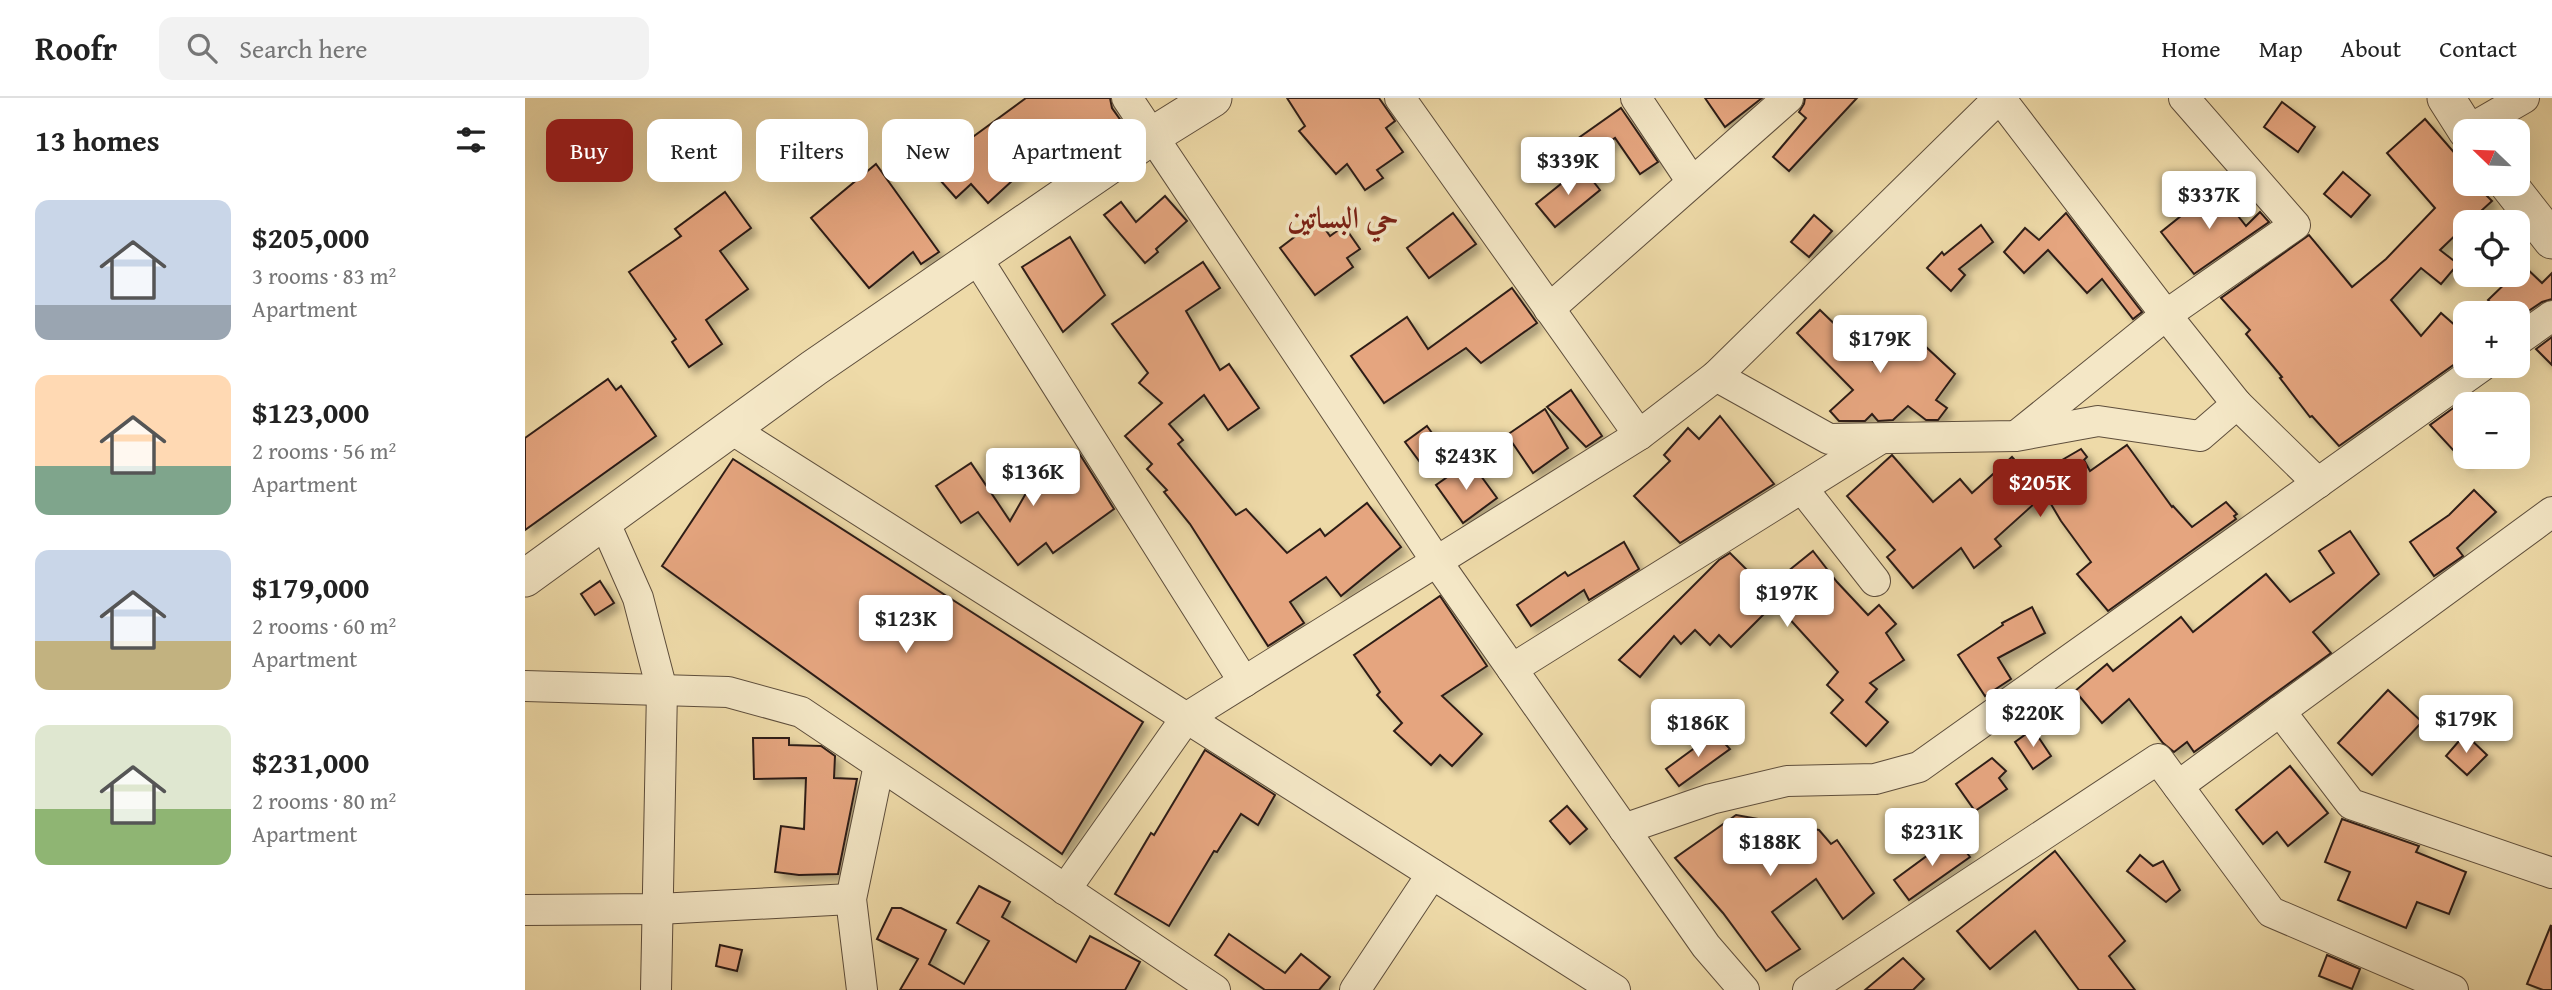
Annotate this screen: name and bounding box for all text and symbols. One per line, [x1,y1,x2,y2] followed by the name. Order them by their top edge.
[159,17,649,80] search box
[35,24,117,72] text: Roofr
[183,29,221,67] icon: search
[239,29,368,68] text: Search here
[2162,31,2221,66] text: Home
[2259,31,2303,66] text: Map
[2341,31,2401,66] text: About
[2439,31,2517,66] text: Contact
[35,118,160,162] text: 13 homes
[546,119,633,182] chip: Buy
[647,119,742,182] chip: Rent
[756,119,868,182] chip: Filters
[882,119,974,182] chip: New
[988,119,1146,182] chip: Apartment
[2453,119,2531,196] north arrow
[2453,119,2530,469] map controls
[452,121,490,159] icon: filters
[1519,138,1617,197] pin: $339K
[1537,143,1599,176] text: $339K
[2160,172,2258,231] pin: $337K
[2178,177,2240,210] text: $337K
[1288,195,1398,243] district label: حي البساتين
[2453,210,2530,287] button: locate
[252,215,369,259] text: $205,000
[91,228,175,312] icon: home
[252,259,396,292] text: 3 rooms · 83 m²
[252,292,357,325] text: Apartment
[2453,301,2530,378] button: +
[1831,316,1929,375] pin: $179K
[1849,321,1911,354] text: $179K
[252,390,369,434] text: $123,000
[2453,392,2530,469] button: −
[91,403,175,487] icon: home
[1417,432,1515,492] pin: $243K
[252,434,396,467] text: 2 rooms · 56 m²
[1435,438,1497,471] text: $243K
[984,448,1082,508] pin: $136K
[1002,454,1064,487] text: $136K
[1991,460,2089,519] pin: $205K
[2009,465,2071,498] text: $205K
[252,467,357,500] text: Apartment
[252,565,369,609] text: $179,000
[1738,570,1836,629] pin: $197K
[1756,575,1818,608] text: $197K
[91,578,175,662] icon: home
[857,596,955,655] pin: $123K
[875,601,937,634] text: $123K
[252,609,396,642] text: 2 rooms · 60 m²
[252,642,357,675] text: Apartment
[1984,690,2082,749] pin: $220K
[2002,695,2064,728] text: $220K
[2417,696,2515,755] pin: $179K
[1649,700,1747,759] pin: $186K
[2435,701,2497,734] text: $179K
[1667,705,1729,738] text: $186K
[252,740,369,784] text: $231,000
[91,753,175,837] icon: home
[252,784,396,817] text: 2 rooms · 80 m²
[1883,808,1981,868] pin: $231K
[1901,814,1963,847] text: $231K
[252,817,357,850] text: Apartment
[1721,818,1819,878] pin: $188K
[1739,824,1801,857] text: $188K

